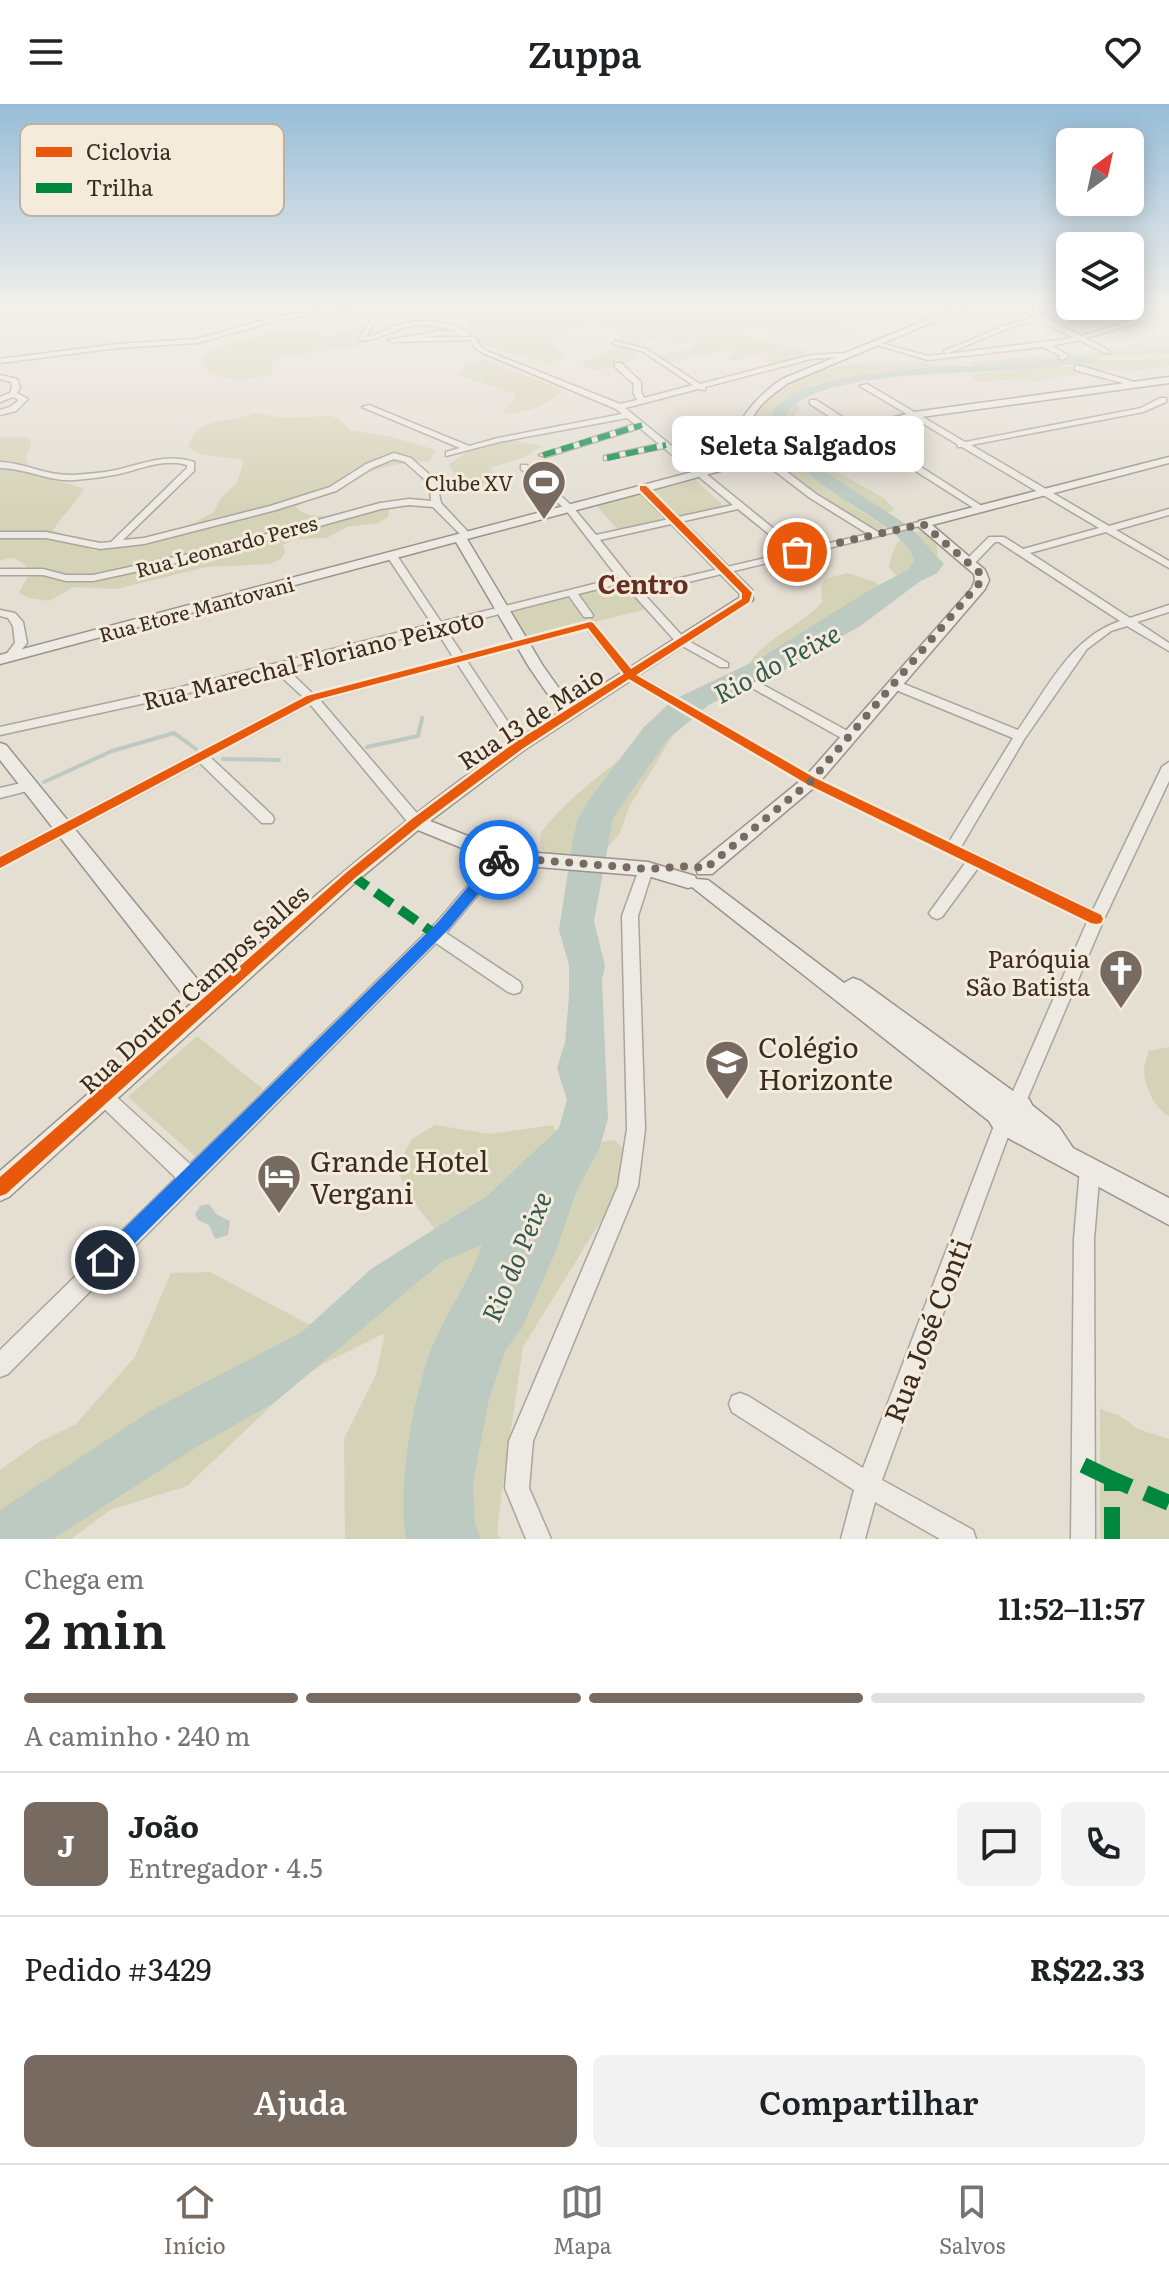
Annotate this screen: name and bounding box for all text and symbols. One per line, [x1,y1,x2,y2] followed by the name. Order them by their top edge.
[528,26,641,79] text: Zuppa
[24,30,68,74] icon: menu
[1101,30,1145,74] icon: heart
[20,124,284,216] legend
[1056,128,1144,216] north arrow
[1056,128,1144,320] map controls
[86,134,172,167] text: Ciclovia
[86,170,153,203] text: Trilha
[1056,232,1144,320] button: layers
[671,416,923,472] callout: Seleta Salgados
[700,424,896,463] text: Seleta Salgados
[520,458,568,521] sports icon: Clube XV
[425,467,513,497] place label: Clube XV
[132,506,320,584] street label: Rua Leonardo Peres
[763,518,831,586] pin
[775,530,819,574] icon: bag
[597,563,689,602] district label: Centro
[95,567,297,648] street label: Rua Etore Mantovani
[139,599,487,717] street label: Rua Marechal Floriano Peixoto
[706,612,846,712] water label: Rio do Peixe
[450,657,610,777] street label: Rua 13 de Maio
[459,820,539,900] courier
[477,838,521,882] icon: bike
[71,875,316,1101] street label: Rua Doutor Campos Salles
[965,940,1090,1003] place label: Paróquia São Batista
[1097,947,1145,1010] church icon: Paróquia São Batista
[758,1025,893,1099] place label: Colégio Horizonte
[703,1038,751,1101] school or university icon: Colégio Horizonte
[310,1139,488,1213] place label: Grande Hotel Vergani
[255,1152,303,1215] hotel icon: Grande Hotel Vergani
[470,1185,560,1327] water label: Rio do Peixe
[71,1226,139,1294] pin
[871,1232,981,1428] street label: Rua José Conti
[83,1238,127,1282] icon: home
[24,1558,144,1597] text: Chega em
[998,1585,1145,1629] text: 11:52–11:57
[24,1588,167,1665] text: 2 min
[24,1715,250,1754] text: A caminho · 240 m
[957,1802,1041,1886] button: chat
[1061,1802,1145,1886] button: phone
[128,1803,199,1847] text: João
[57,1822,75,1866] text: J
[128,1847,323,1886] text: Entregador · 4.5
[24,1946,211,1990] text: Pedido #3429
[1030,1946,1145,1990] text: R$22.33
[24,2055,577,2147] button: Ajuda
[593,2055,1145,2147] button: Compartilhar
[164,2180,226,2261] tab: Início
[553,2180,612,2261] tab: Mapa
[939,2180,1005,2261] tab: Salvos

